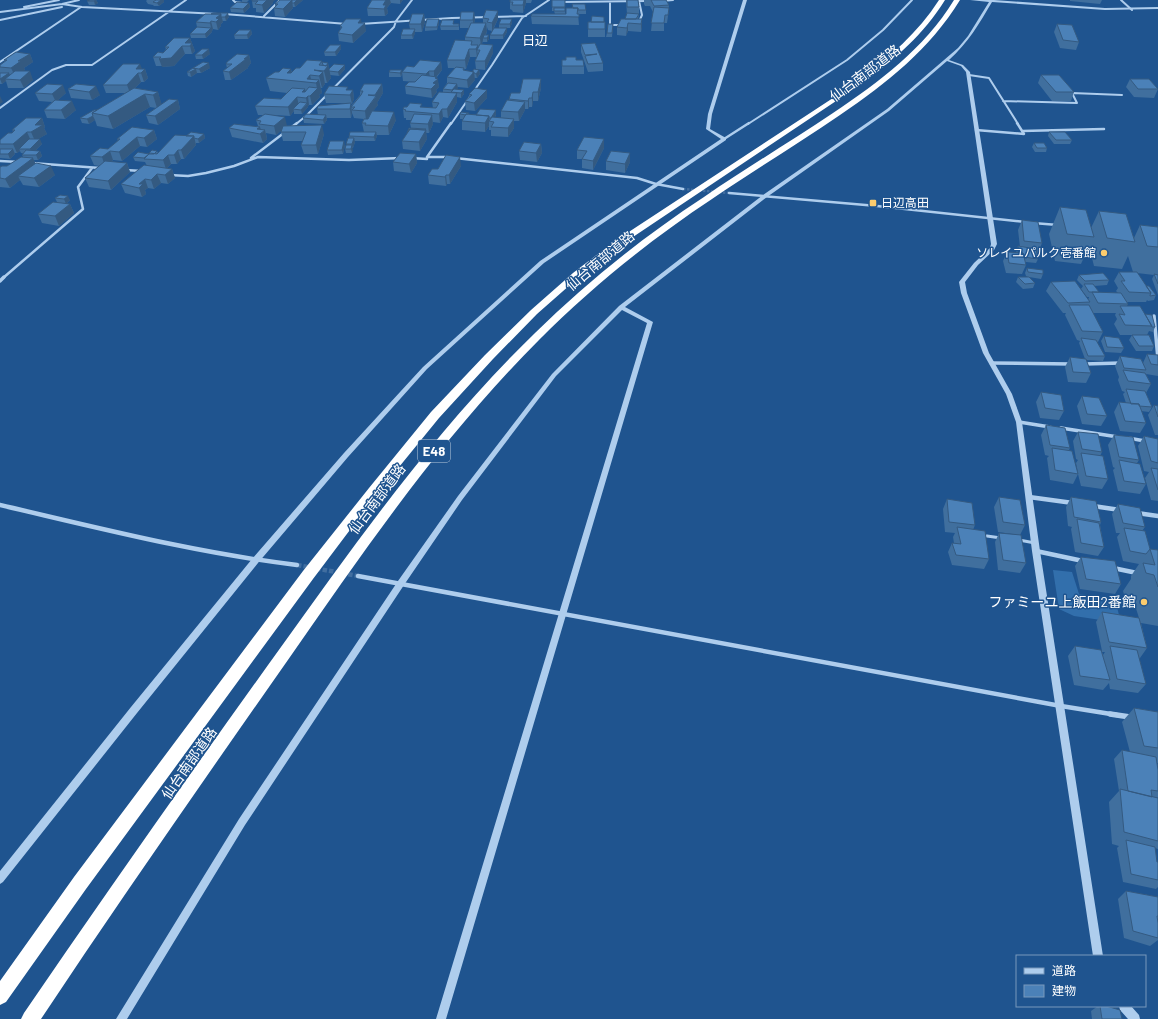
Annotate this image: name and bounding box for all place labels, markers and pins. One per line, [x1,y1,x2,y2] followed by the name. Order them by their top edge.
[881,195,929,209] place label: 日辺高田
[868,198,878,208] marker: 日辺高田
[976,245,1096,259] place label: ソレイユパルク壱番館
[1099,248,1109,258] marker: ソレイユパルク壱番館
[988,593,1136,610] place label: ファミーユ上飯田2番館
[1139,597,1149,607] marker: ファミーユ上飯田2番館

